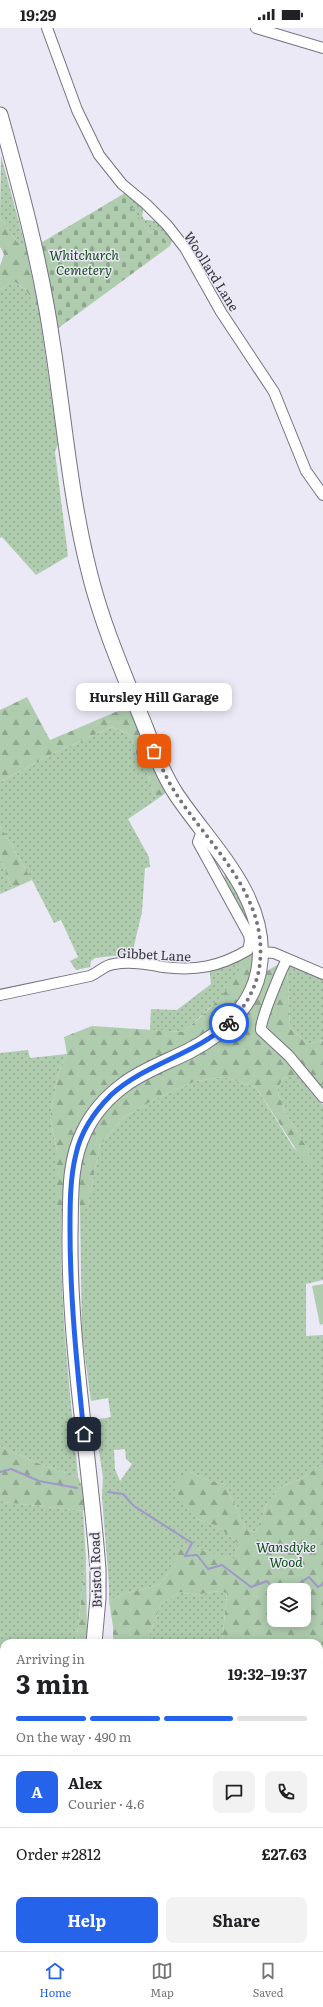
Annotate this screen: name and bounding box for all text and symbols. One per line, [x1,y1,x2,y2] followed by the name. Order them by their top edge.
[20,3,56,26] text: 19:29
[180,228,244,315] street label: Woollard Lane
[49,245,119,279] park label: Whitchurch Cemetery
[76,683,232,711] callout: Hursley Hill Garage
[89,687,219,706] text: Hursley Hill Garage
[137,734,171,768] pin
[143,740,165,762] icon: bag
[117,943,192,965] street label: Gibbet Lane
[209,1003,249,1043] courier
[218,1012,240,1034] icon: bike
[67,1417,101,1451] pin
[73,1423,95,1445] icon: home
[84,1532,106,1608] street label: Bristol Road
[256,1537,316,1571] park label: Wansdyke Wood
[267,1583,311,1627] map controls
[267,1583,311,1627] button: layers
[16,1649,85,1668] text: Arriving in
[228,1662,307,1685] text: 19:32–19:37
[16,1663,89,1702] text: 3 min
[16,1727,131,1746] text: On the way · 490 m
[68,1771,102,1794] text: Alex
[213,1771,255,1813] button: chat
[265,1771,307,1813] button: phone
[31,1780,43,1803] text: A
[68,1794,144,1813] text: Courier · 4.6
[16,1842,101,1865] text: Order #2812
[261,1842,307,1865] text: £27.63
[16,1897,158,1943] button: Help
[166,1897,307,1943] button: Share
[40,1960,71,2000] tab: Home
[150,1960,174,2000] tab: Map
[253,1960,283,2000] tab: Saved

